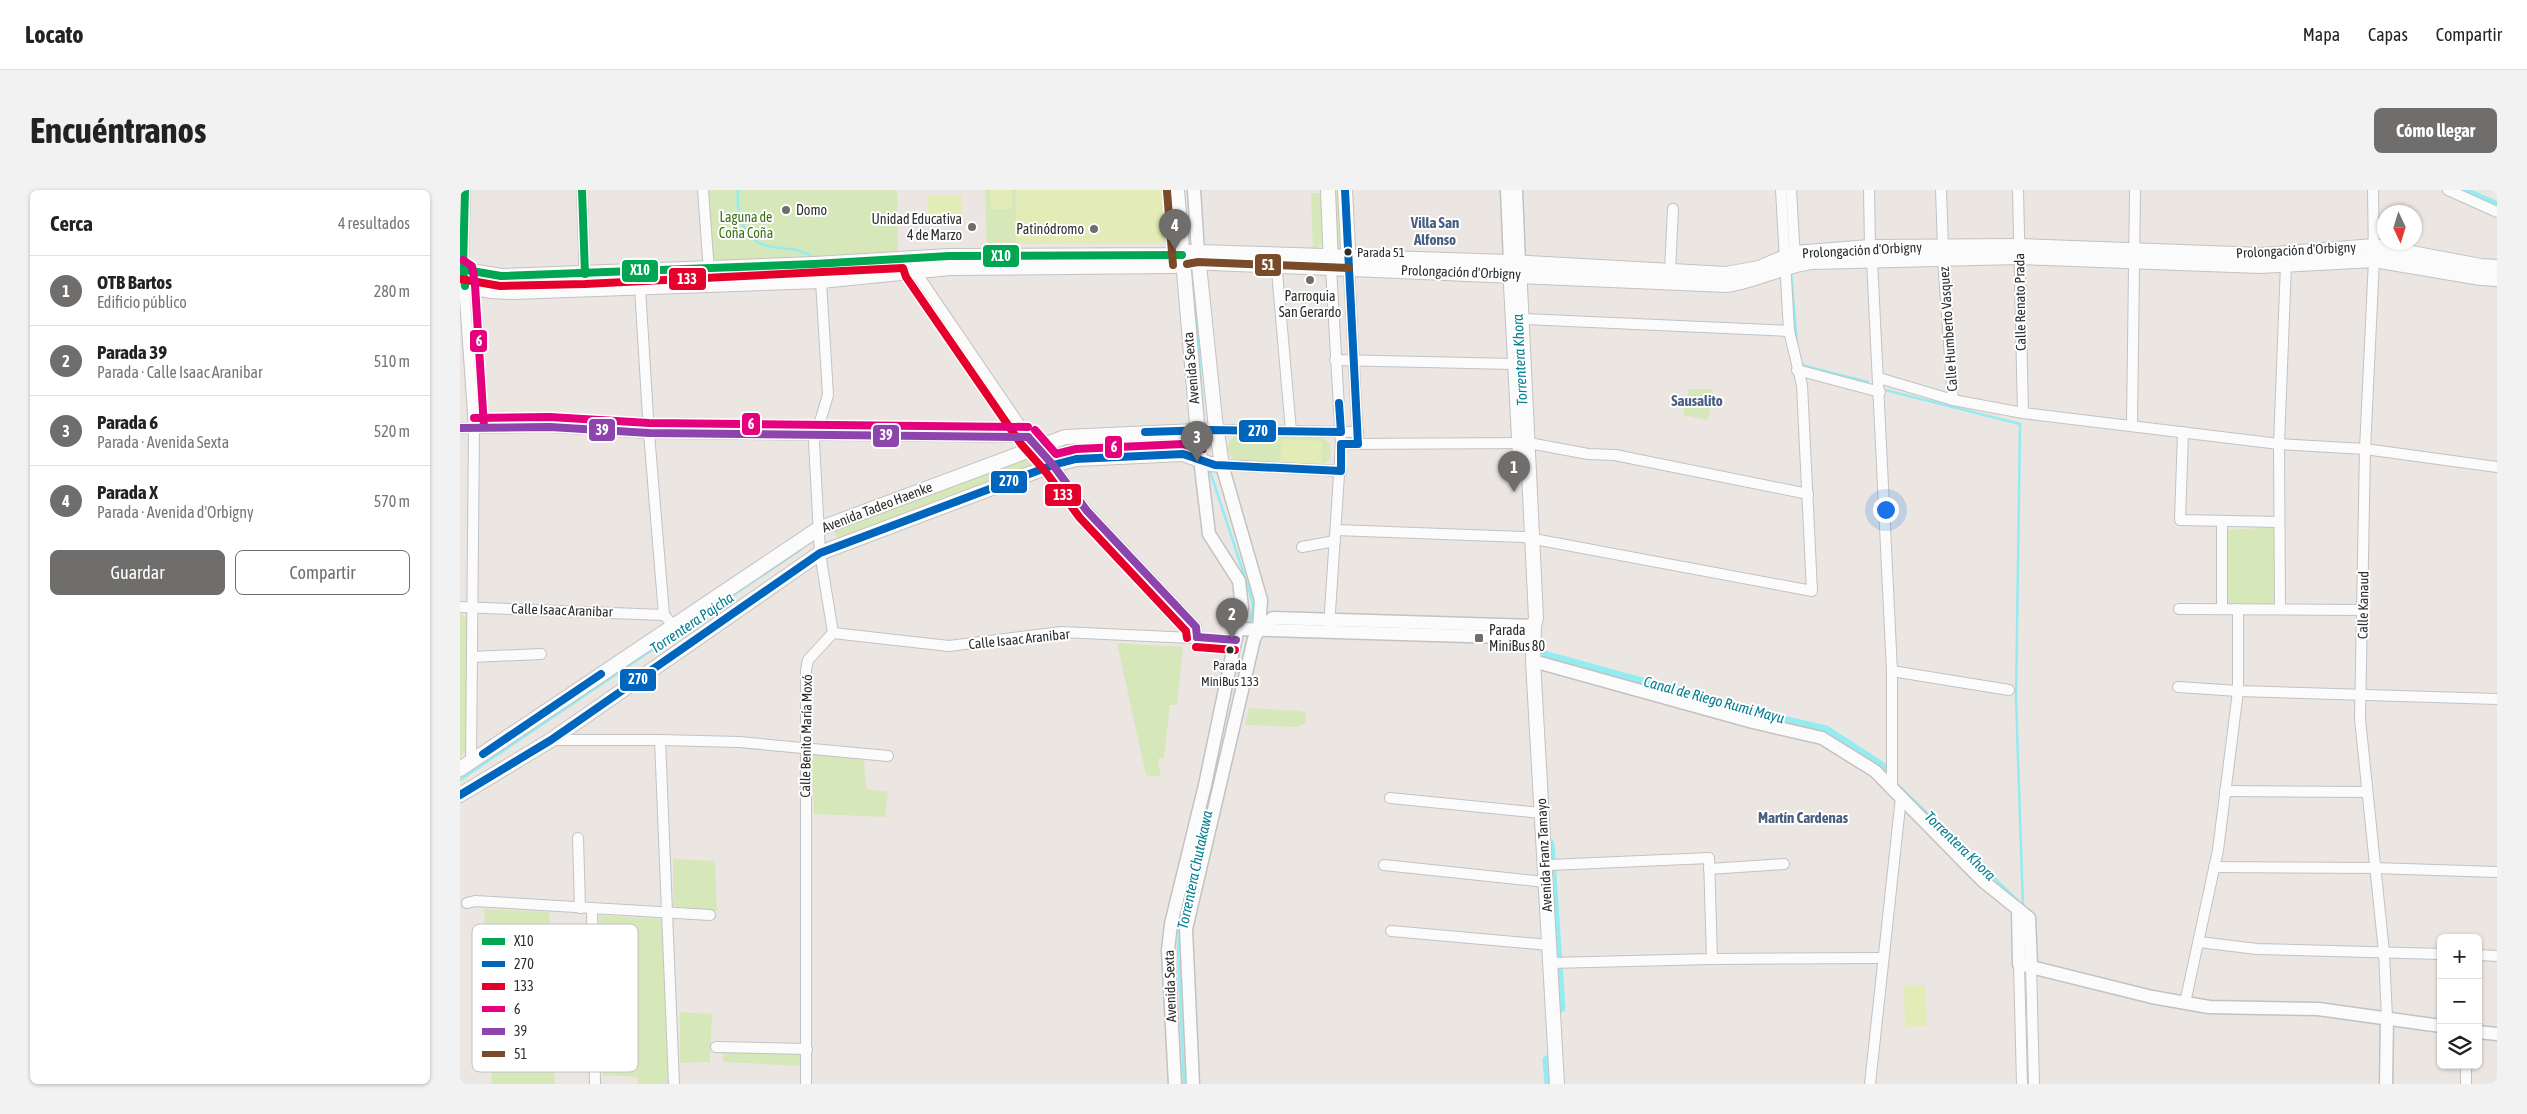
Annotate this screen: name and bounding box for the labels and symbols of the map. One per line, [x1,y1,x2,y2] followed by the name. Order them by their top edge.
[796,202,827,218] place label: Domo
[780,204,792,216] marker: Domo
[2377,205,2422,250] north arrow
[719,209,773,241] park label: Laguna de Coña Coña
[1159,209,1191,250] pin: 4
[872,211,962,243] place label: Unidad Educativa 4 de Marzo
[1410,214,1459,248] district label: Villa San Alfonso
[966,221,978,233] marker: Unidad Educativa 4 de Marzo
[1016,221,1084,237] place label: Patinódromo
[1088,223,1100,235] marker: Patinódromo
[1802,239,1923,261] street label: Prolongación d'Orbigny
[2236,239,2357,261] street label: Prolongación d'Orbigny
[982,244,1020,268] line badge: X10
[1357,245,1405,260] place label: Parada 51
[1343,247,1353,257] marker: Parada 51
[990,248,1011,264] text: X10
[1254,253,1282,277] line badge: 51
[2011,253,2029,351] street label: Calle Renato Prada
[1261,257,1275,273] text: 51
[621,259,659,283] line badge: X10
[629,262,650,278] text: X10
[1401,262,1522,282] street label: Prolongación d'Orbigny
[1936,266,1960,392] street label: Calle Humberto Vasquez
[668,267,707,291] line badge: 133
[677,271,697,287] text: 133
[1304,274,1316,286] marker: Parroquia San Gerardo
[1279,288,1341,320] place label: Parroquia San Gerardo
[1509,314,1530,406] water label: Torrentera Khora
[469,329,488,353] line badge: 6
[1180,331,1202,405] street label: Avenida Sexta
[476,333,483,349] text: 6
[1671,392,1723,409] district label: Sausalito
[741,412,761,436] line badge: 6
[748,416,755,432] text: 6
[588,418,616,442] line badge: 39
[1238,419,1277,443] line badge: 270
[1181,421,1213,462] pin: 3
[595,422,609,438] text: 39
[1248,423,1268,439] text: 270
[872,424,900,448] line badge: 39
[879,427,893,443] text: 39
[1104,435,1123,459] line badge: 6
[1111,439,1118,455] text: 6
[1498,451,1530,492] pin: 1
[990,470,1028,494] line badge: 270
[999,473,1019,489] text: 270
[819,479,935,535] street label: Avenida Tadeo Haenke
[1044,483,1082,507] line badge: 133
[1053,487,1073,503] text: 133
[1873,497,1899,523] your location
[2354,571,2372,639] street label: Calle Kanaud
[647,589,737,657] water label: Torrentera Pajcha
[1216,598,1248,639] pin: 2
[511,600,614,620] street label: Calle Isaac Aranibar
[1489,622,1545,654] place label: Parada MiniBus 80
[968,626,1071,652] street label: Calle Isaac Aranibar
[1473,632,1485,644] marker: Parada MiniBus 80
[1225,645,1235,655] marker: Parada MiniBus 133
[1201,658,1259,689] place label: Parada MiniBus 133
[619,668,657,692] line badge: 270
[628,671,648,687] text: 270
[1642,673,1786,726] water label: Canal de Riego Rumi Mayu
[797,674,815,798] street label: Calle Benito María Moxó
[1533,798,1555,912] street label: Avenida Franz Tamayo
[1921,808,1999,884] water label: Torrentera Khora
[1174,809,1215,931] water label: Torrentera Chutakawa
[1758,809,1849,826] district label: Martín Cardenas
[472,924,638,1072] legend
[514,933,534,949] text: X10
[1161,950,1179,1022] street label: Avenida Sexta
[514,956,534,972] text: 270
[514,978,534,994] text: 133
[514,1001,521,1017] text: 6
[514,1023,527,1039] text: 39
[514,1046,527,1062] text: 51

